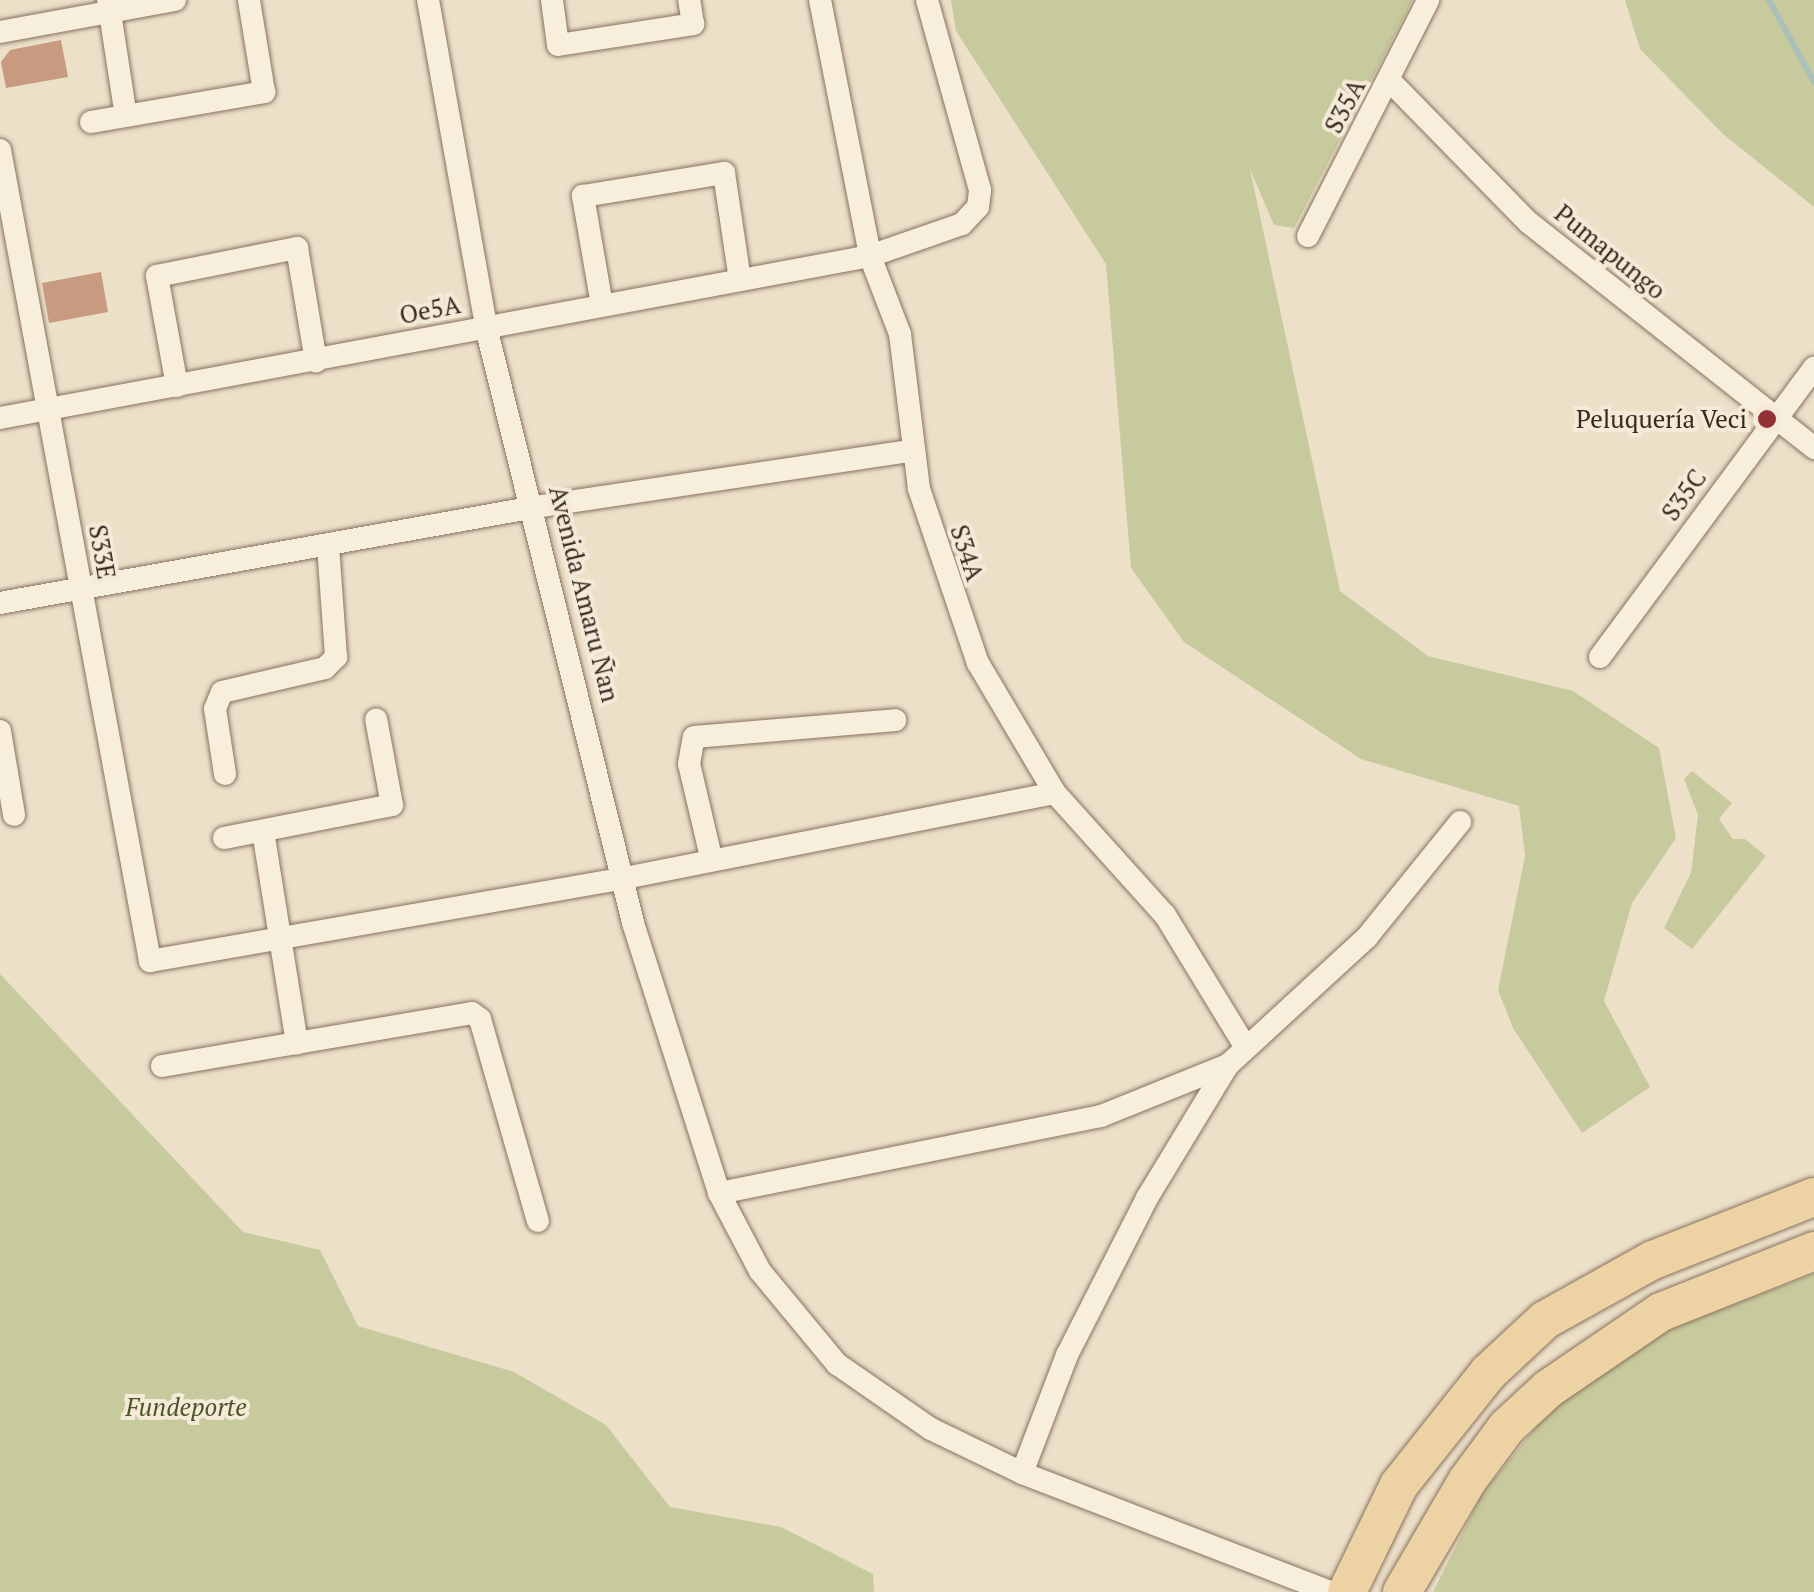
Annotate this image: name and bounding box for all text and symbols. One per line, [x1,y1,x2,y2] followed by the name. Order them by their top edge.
[1318,74,1372,138] street label: S35A
[1549,198,1671,306] street label: Pumapungo
[397,289,463,331] street label: Oe5A
[1575,404,1747,434] place label: Peluquería Veci
[1756,408,1778,430] marker: Peluquería Veci
[1655,463,1713,527] street label: S35C
[543,483,625,705] street label: Avenida Amaru Ñan
[944,521,990,585] street label: S34A
[82,523,122,581] street label: S33E
[125,1392,247,1422] park label: Fundeporte

